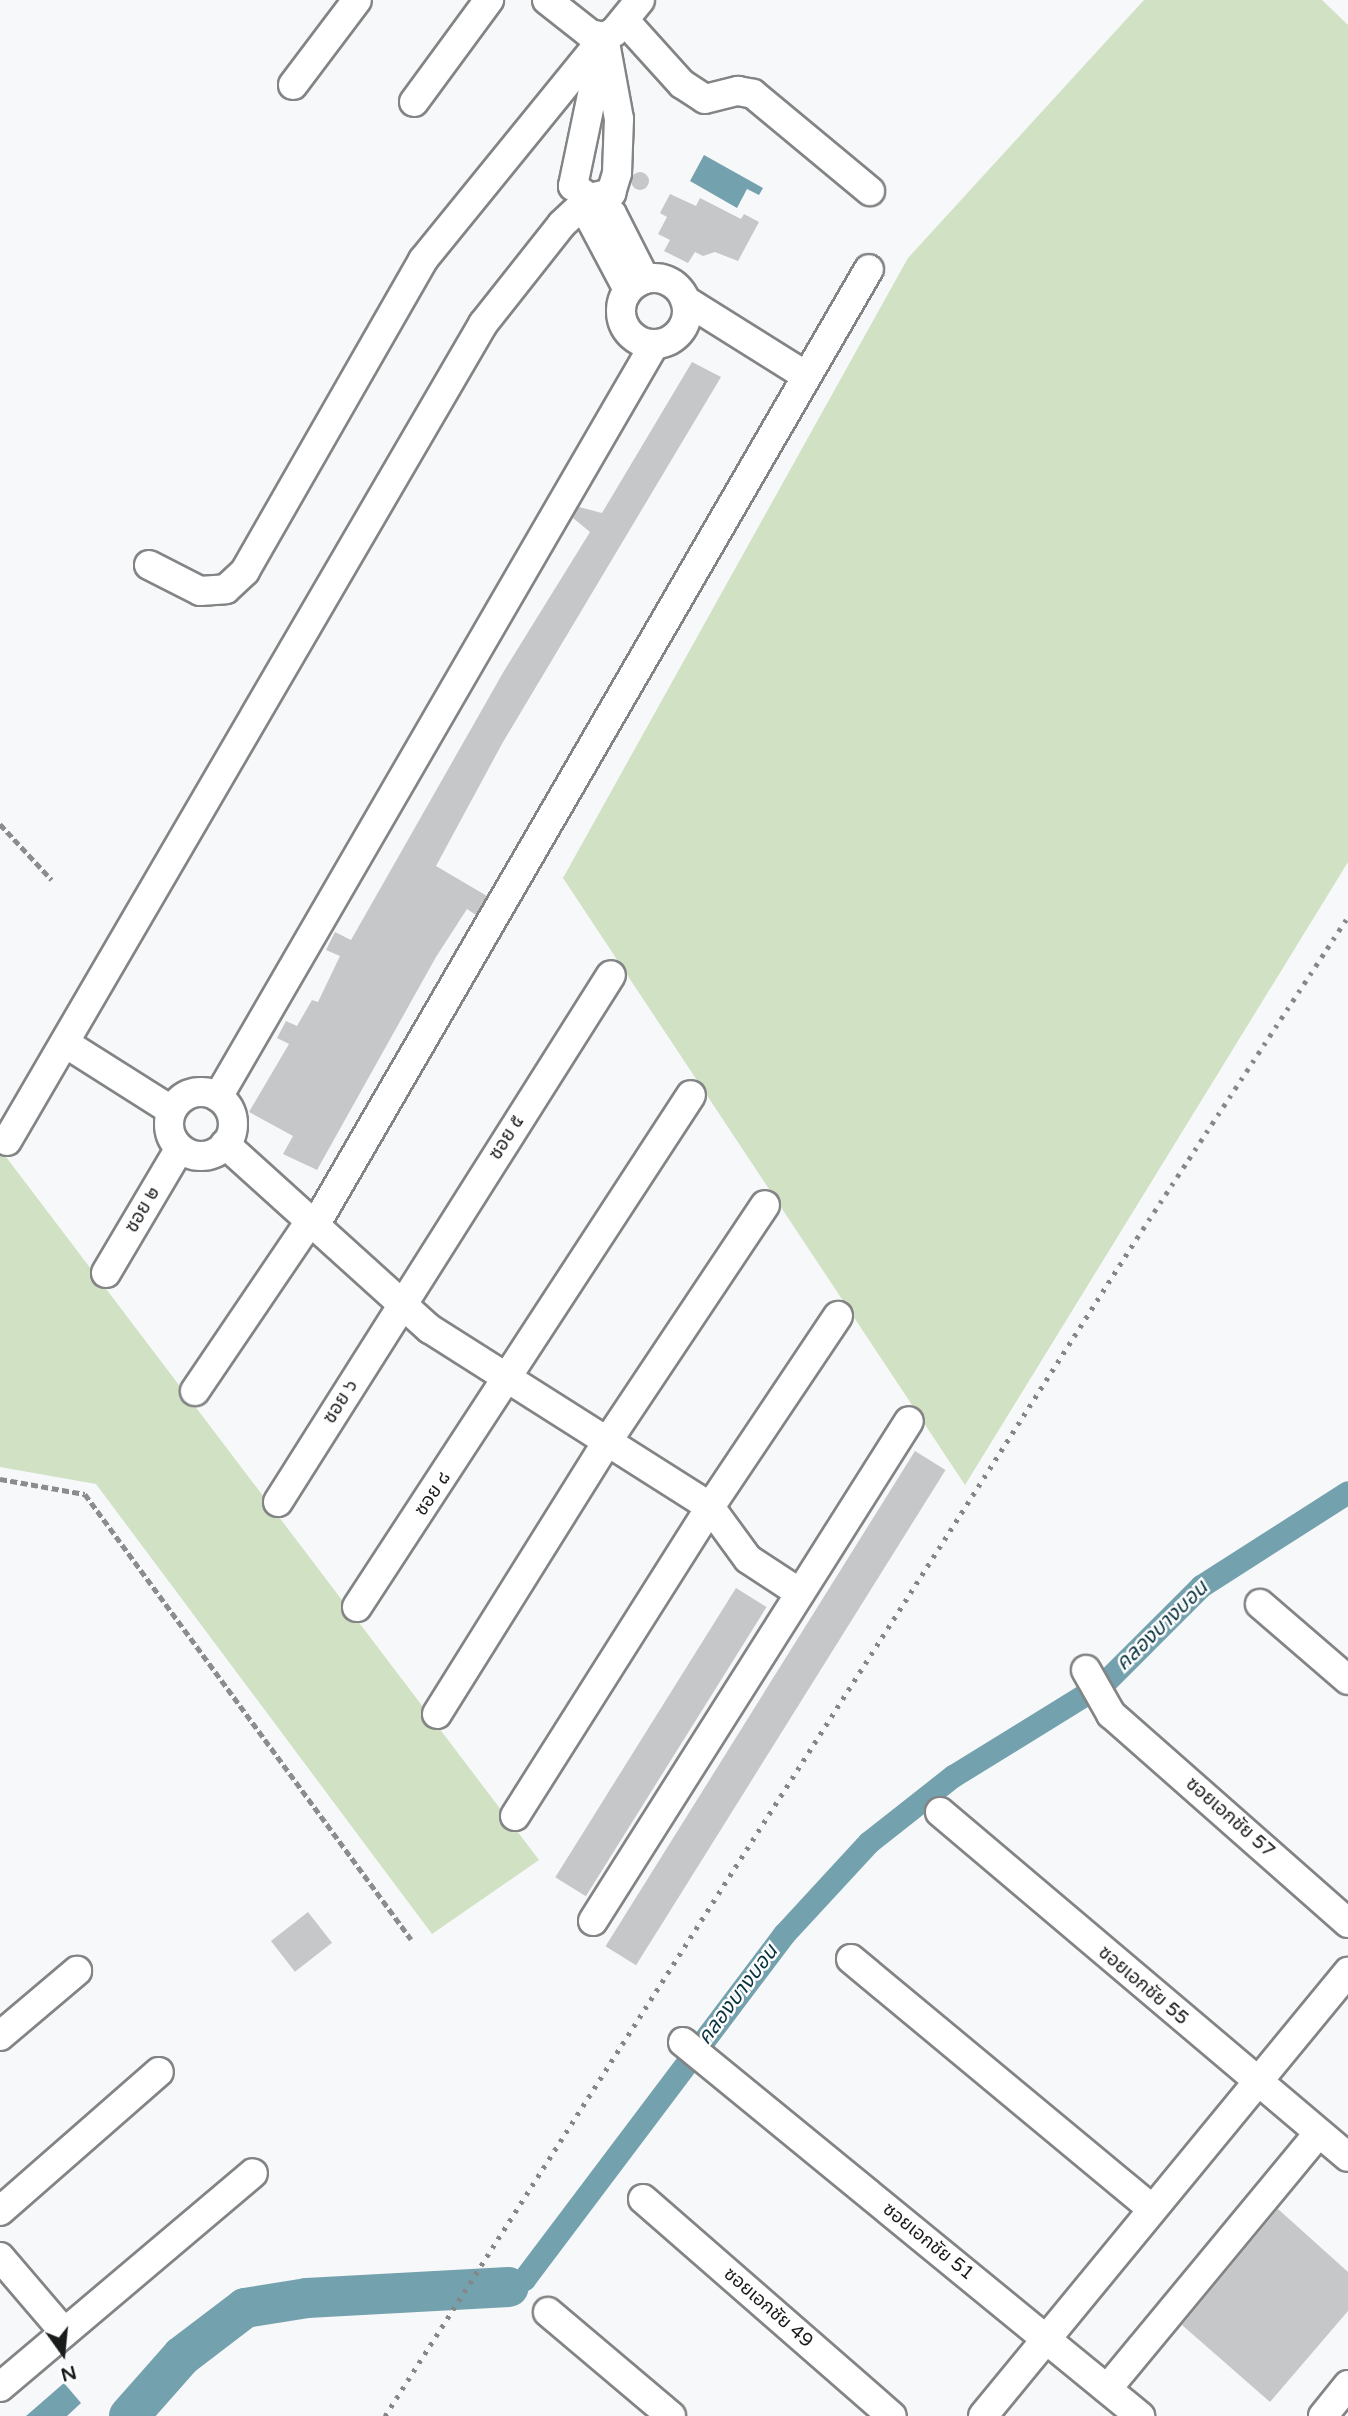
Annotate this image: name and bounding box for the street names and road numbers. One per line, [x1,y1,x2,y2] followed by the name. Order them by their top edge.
[485,1112,529,1164] street label: ซอย ๕
[121,1183,165,1237] street label: ซอย ๒
[319,1376,363,1428] street label: ซอย ๖
[410,1468,456,1520] street label: ซอย ๘
[1181,1773,1279,1863] street label: ซอยเอกชัย 57
[1093,1942,1193,2030] street label: ซอยเอกชัย 55
[878,2198,978,2286] street label: ซอยเอกชัย 51
[719,2263,817,2353] street label: ซอยเอกชัย 49

